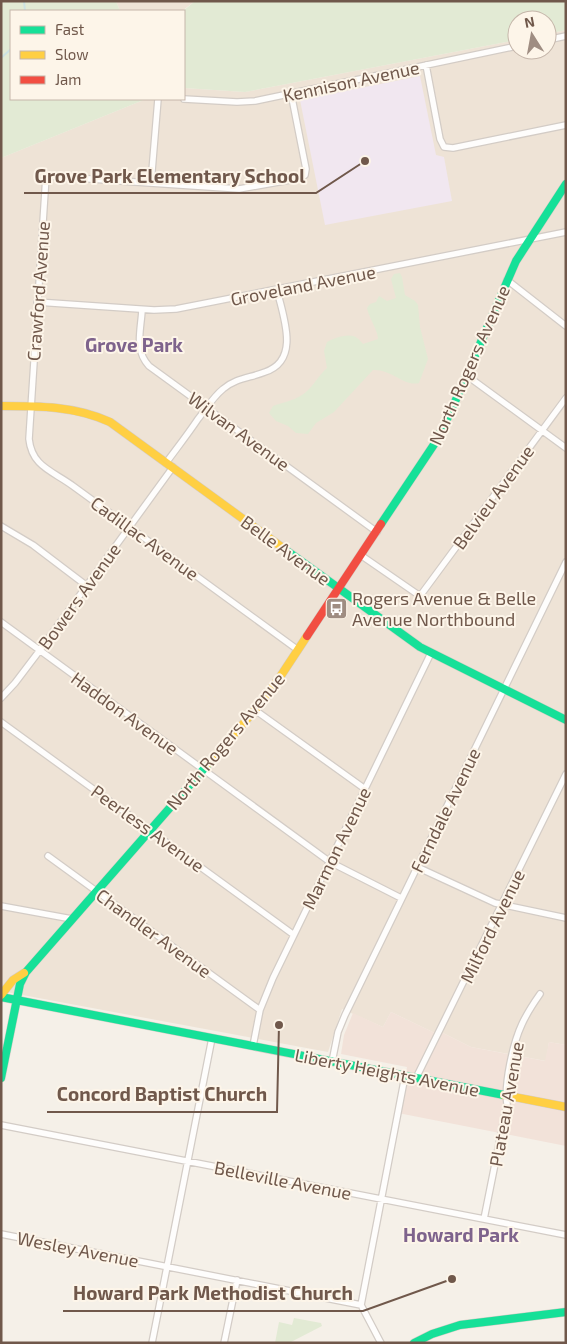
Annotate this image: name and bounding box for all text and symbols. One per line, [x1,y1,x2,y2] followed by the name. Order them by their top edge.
[10,10,185,100] legend
[507,10,557,60] north arrow
[523,12,536,31] text: N
[55,20,85,38] text: Fast
[55,45,89,63] text: Slow
[281,56,421,106] street label: Kennison Avenue
[55,70,81,88] text: Jam
[24,159,316,193] callout: Grove Park Elementary School
[35,164,306,188] text: Grove Park Elementary School
[22,220,54,362] street label: Crawford Avenue
[229,260,377,310] street label: Groveland Avenue
[424,282,514,448] street label: North Rogers Avenue
[85,333,183,356] district label: Grove Park
[184,387,294,475] street label: Wilvan Avenue
[448,441,538,553] street label: Belvieu Avenue
[87,491,203,585] street label: Cadillac Avenue
[237,510,335,590] street label: Belle Avenue
[33,539,125,653] street label: Bowers Avenue
[352,587,536,630] place label: Rogers Avenue & Belle Avenue Northbound
[324,596,348,620] bus stop icon: Rogers Avenue & Belle Avenue Northbound
[67,667,183,759] street label: Haddon Avenue
[161,668,289,814] street label: North Rogers Avenue
[405,744,485,876] street label: Ferndale Avenue
[87,780,209,876] street label: Peerless Avenue
[297,783,375,913] street label: Marmon Avenue
[455,866,529,986] street label: Milford Avenue
[92,884,216,982] street label: Chandler Avenue
[484,1040,528,1168] street label: Plateau Avenue
[293,1043,481,1101] street label: Liberty Heights Avenue
[47,1078,277,1112] callout: Concord Baptist Church
[57,1082,267,1105] text: Concord Baptist Church
[212,1156,354,1204] street label: Belleville Avenue
[403,1223,519,1246] district label: Howard Park
[15,1226,141,1272] street label: Wesley Avenue
[63,1277,363,1311] callout: Howard Park Methodist Church
[73,1281,353,1304] text: Howard Park Methodist Church

